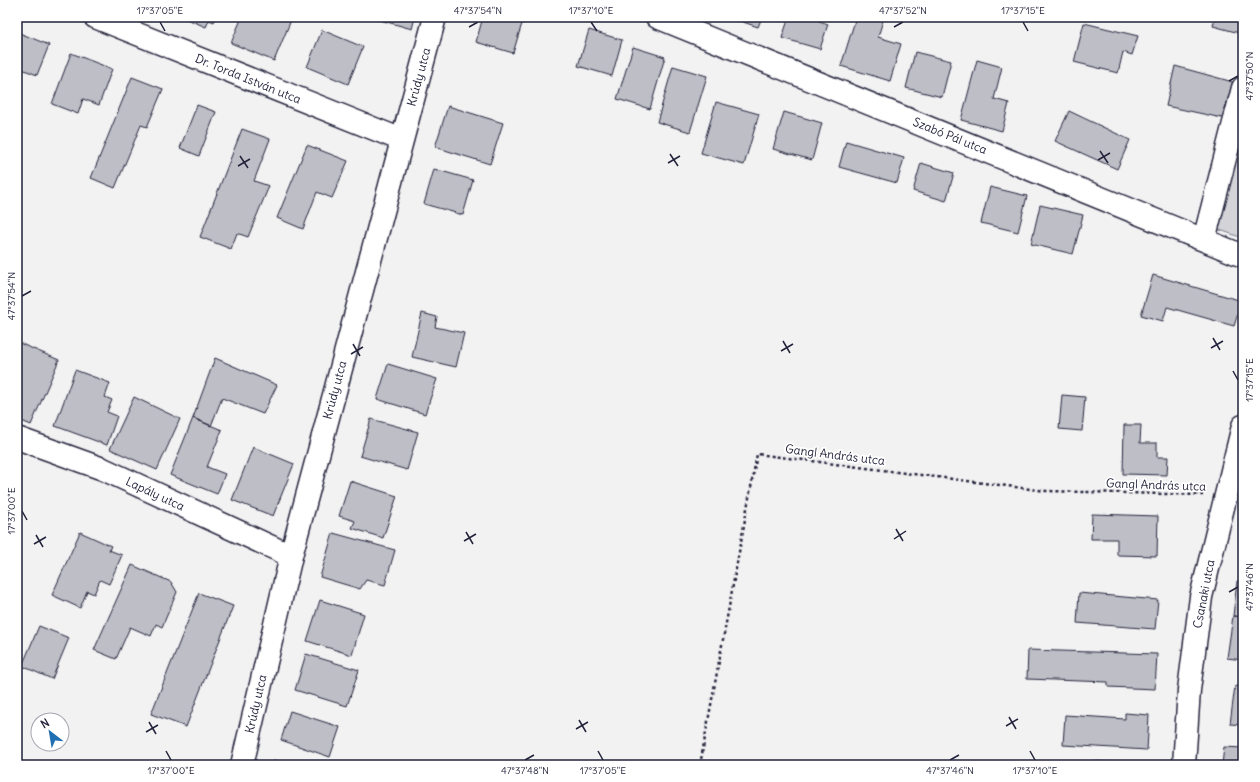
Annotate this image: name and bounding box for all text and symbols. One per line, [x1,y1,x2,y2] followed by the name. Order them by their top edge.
[137,4,183,17] text: 17°37'05"E
[454,4,502,17] text: 47°37'54"N
[569,4,613,17] text: 17°37'10"E
[879,4,927,17] text: 47°37'52"N
[1001,4,1045,17] text: 17°37'15"E
[404,46,434,108] street label: Krúdy utca
[193,50,303,107] street label: Dr. Torda István utca
[1243,51,1256,101] text: 47°37'50"N
[911,114,990,157] street label: Szabó Pál utca
[5,272,18,320] text: 47°37'54"N
[1243,358,1256,402] text: 17°37'15"E
[320,359,350,421] street label: Krúdy utca
[784,441,886,468] street label: Gangl András utca
[123,473,187,514] street label: Lapály utca
[1106,475,1207,494] street label: Gangl András utca
[5,487,18,535] text: 17°37'00"E
[1190,558,1218,629] street label: Csanaki utca
[1243,563,1256,611] text: 47°37'46"N
[241,673,270,735] street label: Krúdy utca
[30,712,70,752] north arrow
[38,715,52,731] text: N
[147,764,195,777] text: 17°37'00"E
[501,764,549,777] text: 47°37'48"N
[580,764,626,777] text: 17°37'05"E
[926,764,974,777] text: 47°37'46"N
[1013,764,1057,777] text: 17°37'10"E

